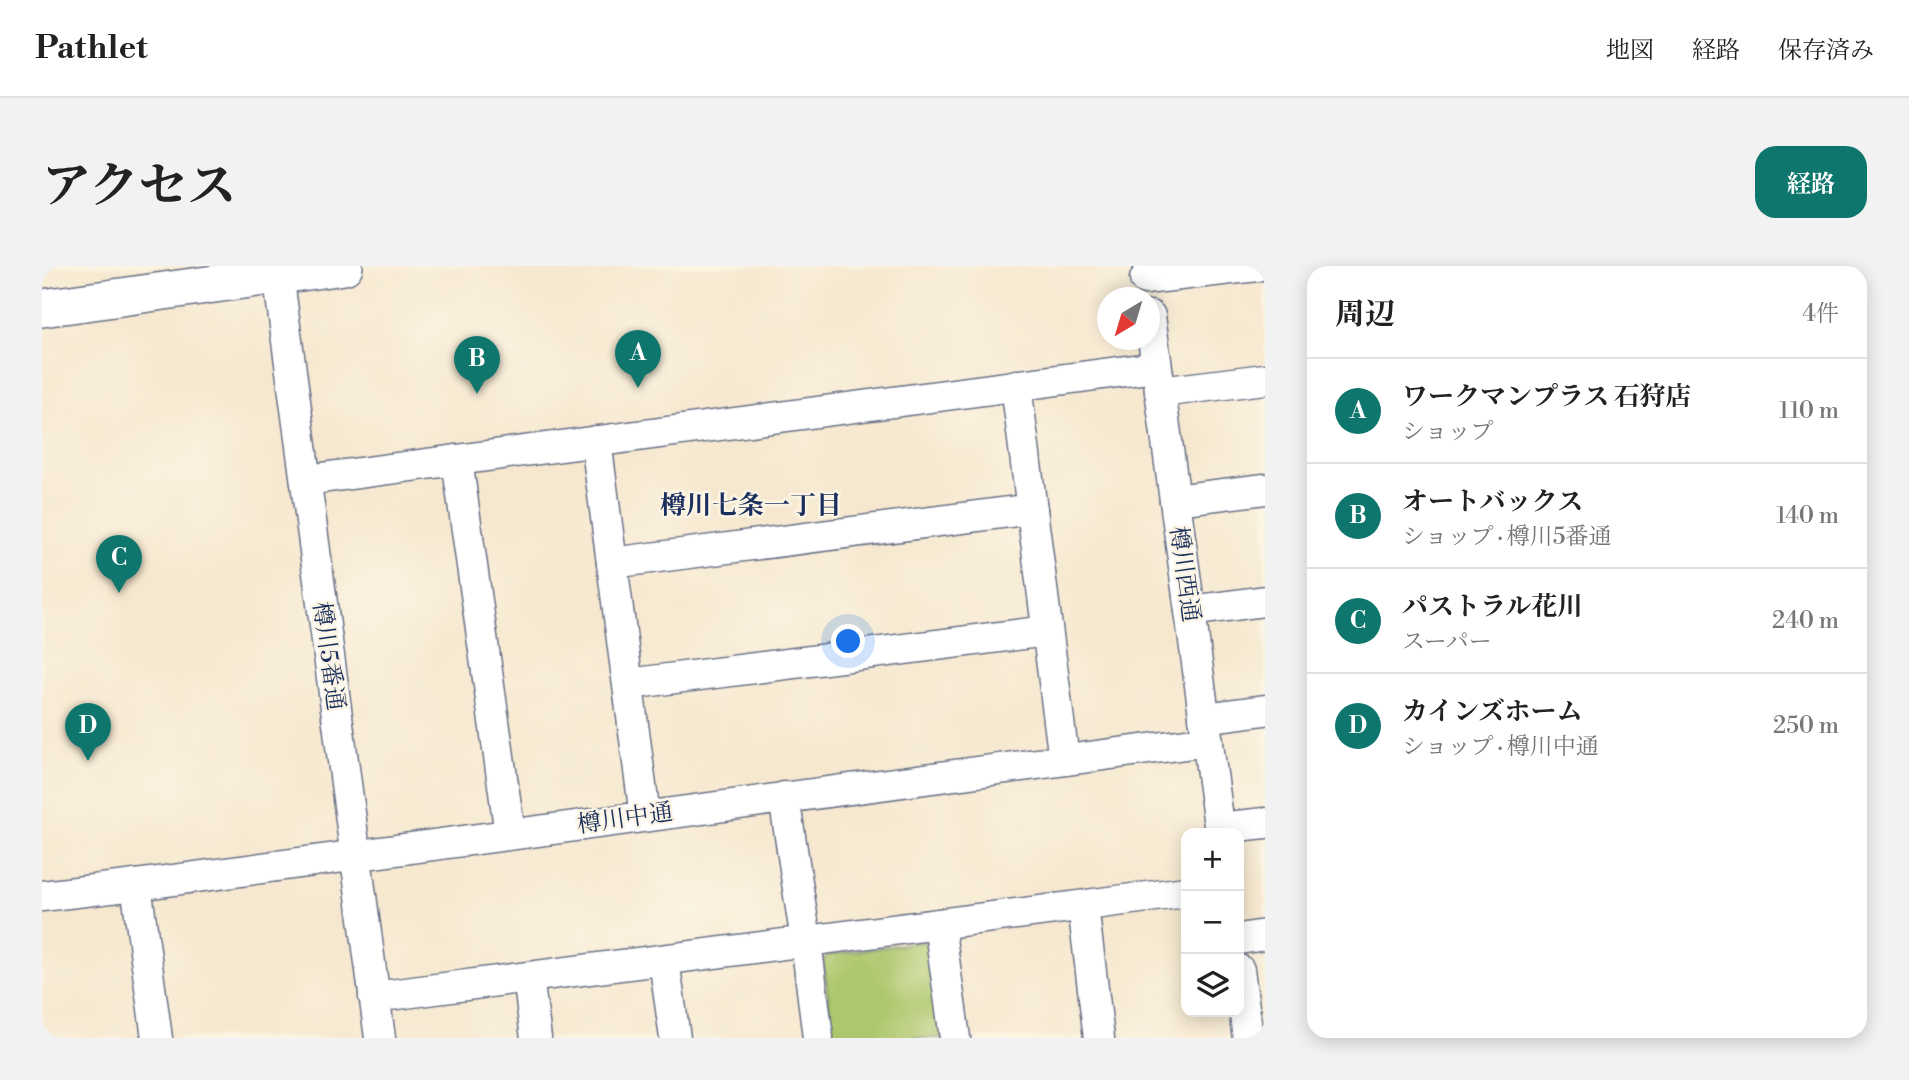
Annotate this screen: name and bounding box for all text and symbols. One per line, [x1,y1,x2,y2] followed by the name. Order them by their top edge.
[35,28,148,69] text: Pathlet
[1606,36,1654,66] text: 地図
[1692,36,1740,66] text: 経路
[1778,36,1874,66] text: 保存済み
[1755,146,1867,218] button: 経路
[42,157,237,218] text: アクセス
[1097,287,1160,350] north arrow
[1335,296,1395,334] text: 周辺
[1802,300,1839,328] text: 4件
[615,330,661,388] pin: A
[454,336,500,394] pin: B
[1402,381,1691,413] text: ワークマンプラス 石狩店
[1350,397,1366,425] text: A
[1779,397,1839,425] text: 110 m
[1402,418,1494,446] text: ショップ
[1402,486,1583,518] text: オートバックス
[660,490,842,522] district label: 樽川七条一丁目
[1349,502,1367,530] text: B
[1776,502,1839,530] text: 140 m
[1402,523,1612,551] text: ショップ · 樽川5番通
[1162,525,1206,624] street label: 樽川西通
[96,535,142,593] pin: C
[1402,591,1583,623] text: パストラル花川
[306,600,350,712] street label: 樽川5番通
[1350,607,1366,635] text: C
[1772,607,1839,635] text: 240 m
[831,624,865,658] your location
[1402,628,1492,656] text: スーパー
[1402,696,1582,728] text: カインズホーム
[65,703,111,761] pin: D
[1349,712,1367,740] text: D
[1773,712,1839,740] text: 250 m
[1402,733,1599,761] text: ショップ · 樽川中通
[576,797,675,841] street label: 樽川中通
[1181,828,1244,1017] map controls
[1181,828,1244,891] button: +
[1181,891,1244,954] button: −
[1181,954,1244,1017] button: layers

